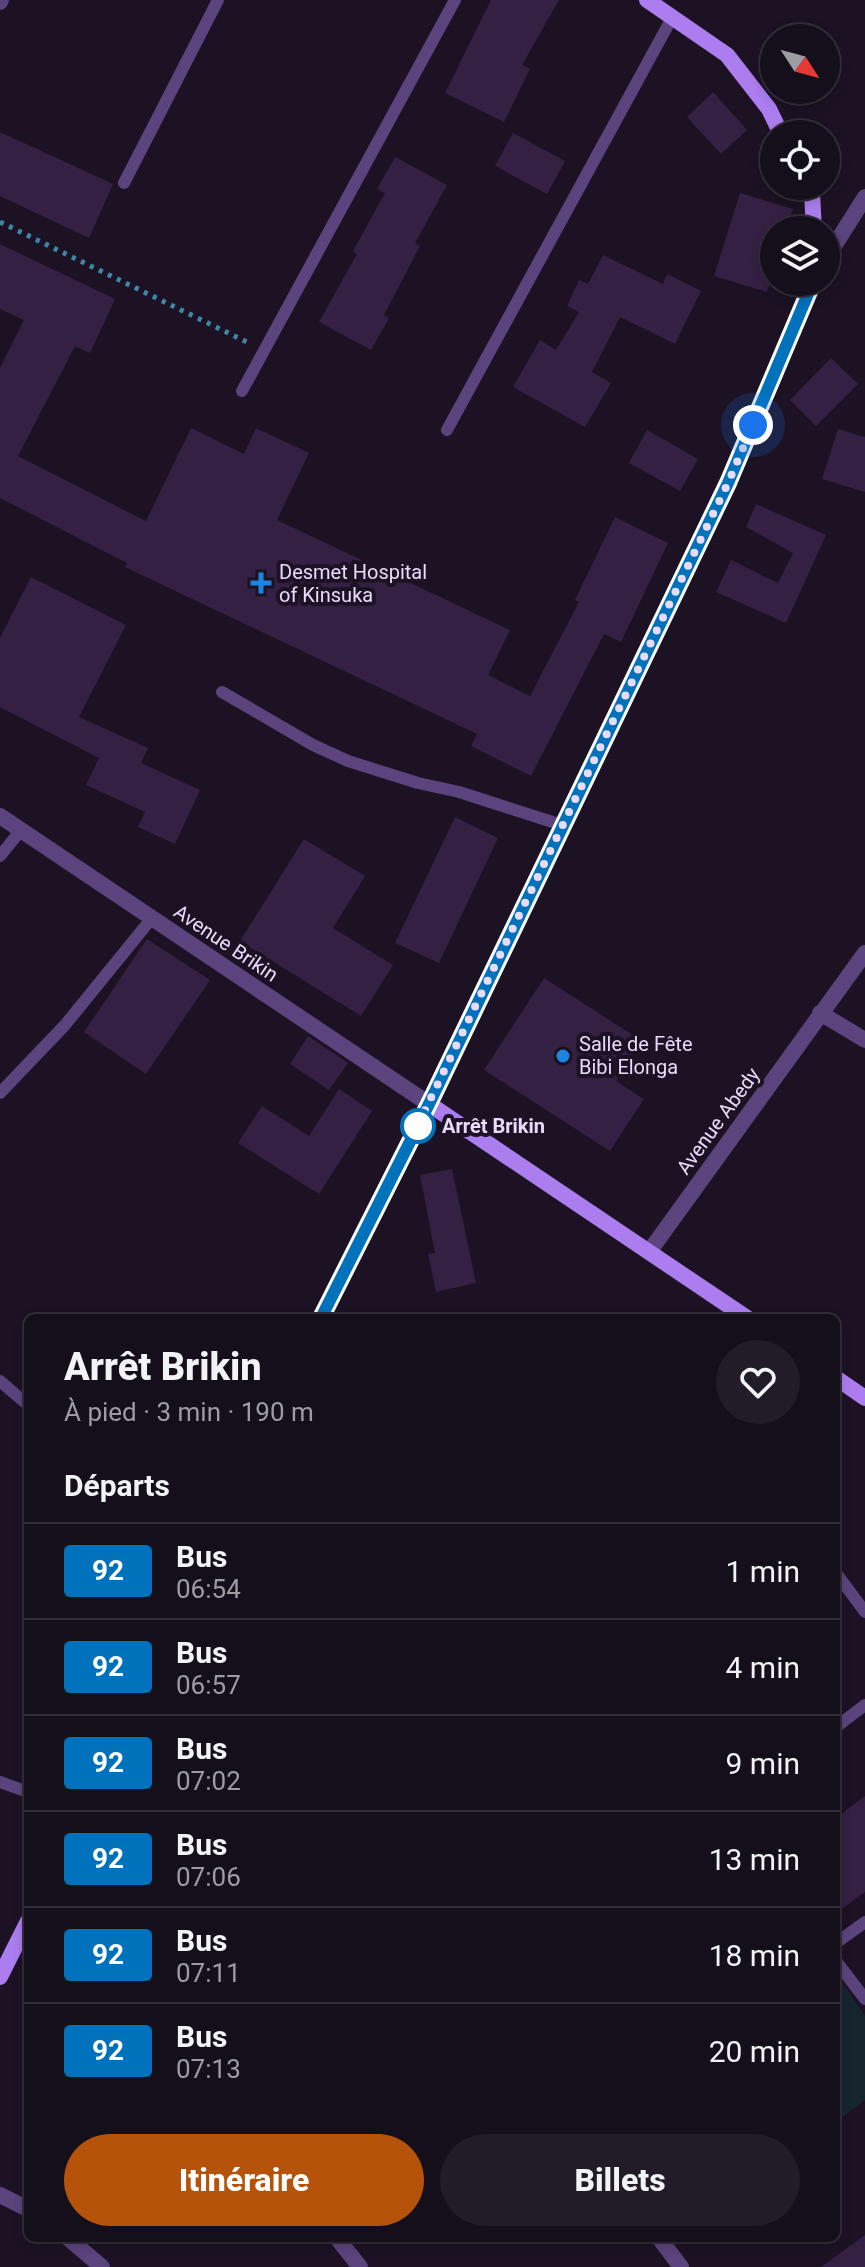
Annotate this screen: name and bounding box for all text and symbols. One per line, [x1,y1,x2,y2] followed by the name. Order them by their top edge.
[760,24,840,104] north arrow
[760,24,840,296] map controls
[760,120,840,200] button: locate
[760,216,840,296] button: layers
[733,405,773,445] your location
[279,560,427,607] place label: Desmet Hospital of Kinsuka
[250,572,272,594] marker: Desmet Hospital of Kinsuka
[169,899,283,987] street label: Avenue Brikin
[579,1032,693,1079] place label: Salle de Fête Bibi Elonga
[554,1047,572,1065] marker: Salle de Fête Bibi Elonga
[671,1063,765,1179] street label: Avenue Abedy
[401,1109,435,1143] marker: Arrêt Brikin
[442,1114,545,1138] place label: Arrêt Brikin
[716,1340,800,1424] button: heart
[64,1345,262,1389] text: Arrêt Brikin
[64,1397,314,1427] text: À pied · 3 min · 190 m
[64,1468,170,1503] text: Départs
[176,1539,227,1574] text: Bus
[92,1554,124,1587] text: 92
[726,1554,800,1589] text: 1 min
[176,1574,241,1604] text: 06:54
[176,1635,227,1670] text: Bus
[92,1650,124,1683] text: 92
[726,1650,800,1685] text: 4 min
[176,1670,241,1700] text: 06:57
[176,1731,227,1766] text: Bus
[92,1746,124,1779] text: 92
[726,1746,800,1781] text: 9 min
[176,1766,241,1796] text: 07:02
[176,1827,227,1862] text: Bus
[92,1842,124,1875] text: 92
[709,1842,800,1877] text: 13 min
[176,1862,241,1892] text: 07:06
[176,1923,227,1958] text: Bus
[92,1938,124,1971] text: 92
[709,1938,800,1973] text: 18 min
[176,1958,241,1988] text: 07:11
[176,2019,227,2054] text: Bus
[92,2034,124,2067] text: 92
[709,2034,800,2069] text: 20 min
[176,2054,241,2084] text: 07:13
[64,2134,424,2226] button: Itinéraire
[440,2134,800,2226] button: Billets

